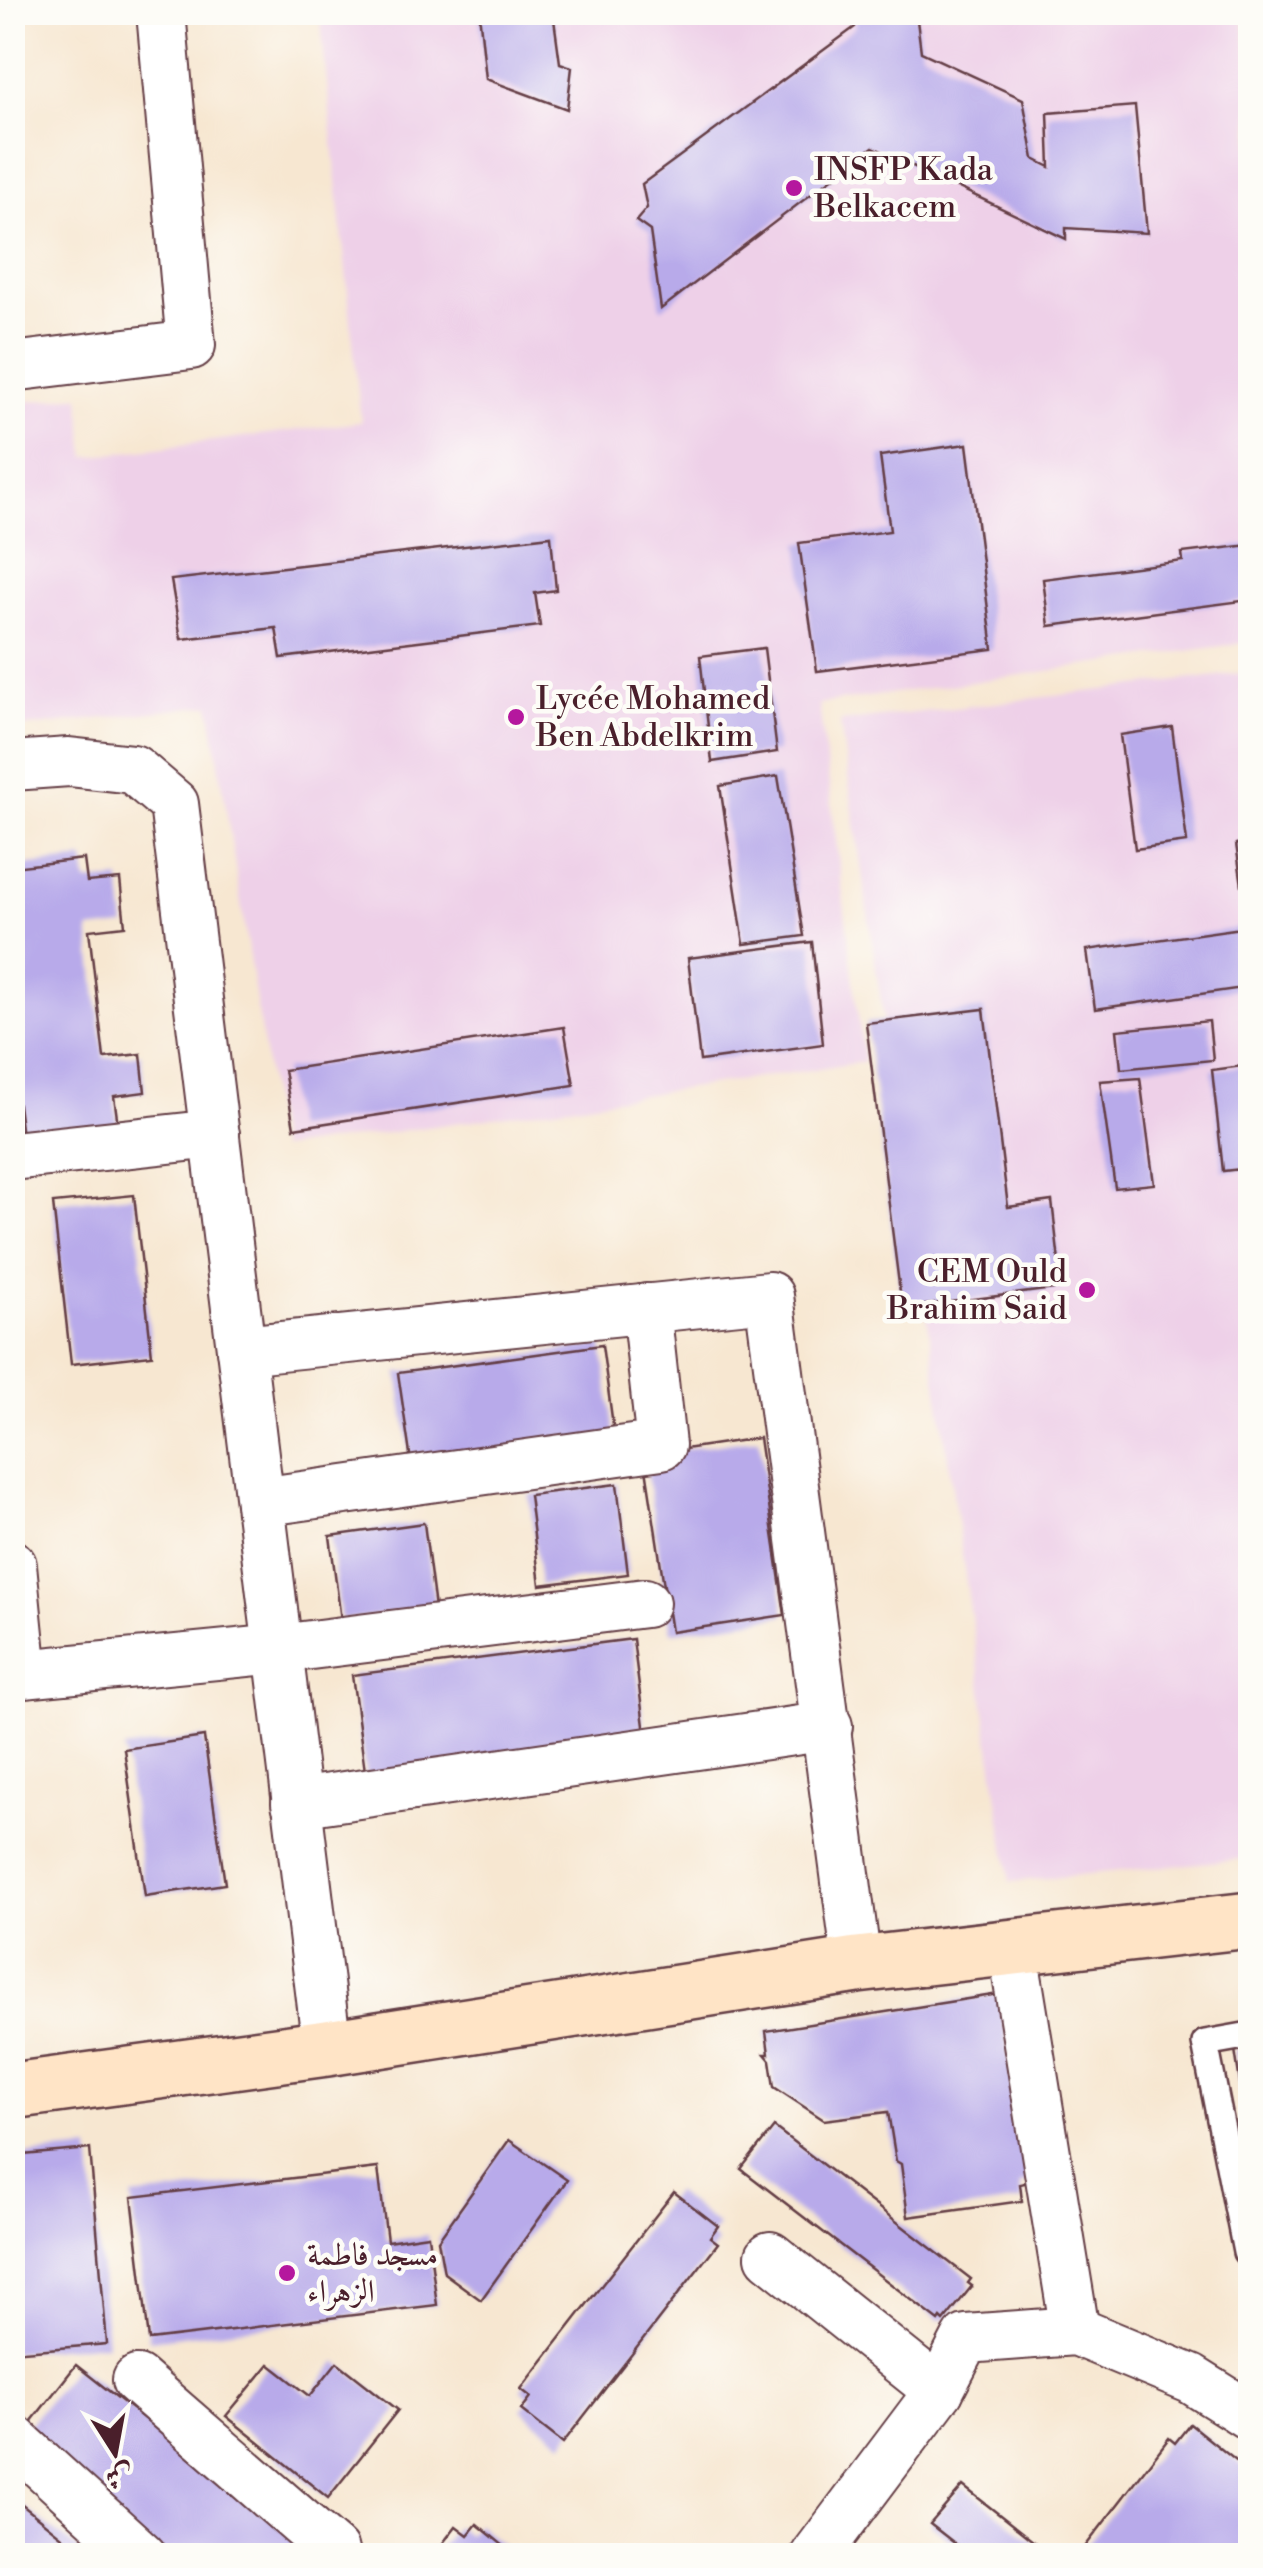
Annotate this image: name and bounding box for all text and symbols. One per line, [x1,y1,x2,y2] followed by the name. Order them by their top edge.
[813,150,994,227] place label: INSFP Kada Belkacem
[783,177,805,199] marker: INSFP Kada Belkacem
[535,679,770,756] place label: Lycée Mohamed Ben Abdelkrim
[505,706,527,728] marker: Lycée Mohamed Ben Abdelkrim
[886,1252,1067,1329] place label: CEM Ould Brahim Said
[1076,1279,1098,1301] marker: CEM Ould Brahim Said
[307,2235,438,2312] place label: مسجد فاطمة الزهراء
[276,2262,298,2284] marker: مسجد فاطمة الزهراء
[65,2403,165,2503] north arrow
[103,2456,136,2496] text: ش

